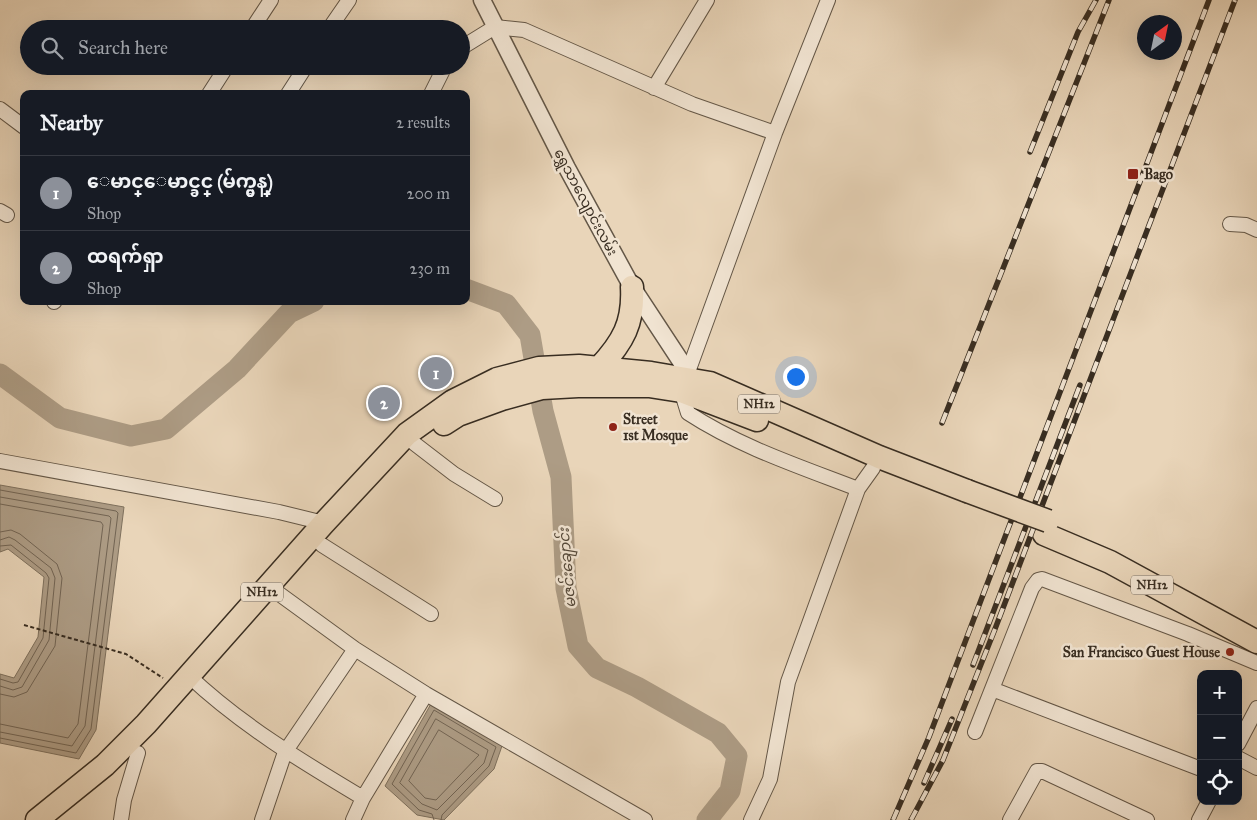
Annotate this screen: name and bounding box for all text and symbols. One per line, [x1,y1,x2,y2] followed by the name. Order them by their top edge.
[1137,15,1182,60] north arrow
[20,20,470,75] search box
[38,34,66,62] icon: search
[78,36,168,59] text: Search here
[40,110,103,136] text: Nearby
[396,113,450,132] text: 2 results
[548,145,623,260] street label: ရွှေသာလျောင်းလမ်း
[1144,166,1173,184] place label: Bago
[1126,167,1140,181] marker: Bago
[87,170,273,193] text: ေမာင္ေမာင္ခင္ (မ်က္မွန္)
[53,184,59,203] text: 1
[407,184,450,203] text: 200 m
[87,204,121,223] text: Shop
[87,245,163,268] text: ထရက်ရှာ
[52,259,60,278] text: 2
[410,259,450,278] text: 230 m
[87,279,121,298] text: Shop
[420,354,452,392] pin: 1
[783,364,809,390] your location
[368,384,400,422] pin: 2
[738,394,780,414] road number: NH12
[623,411,688,445] place label: Street 1st Mosque
[607,421,619,433] marker: Street 1st Mosque
[552,526,582,609] water label: မဇင်းချောင်း
[1131,576,1173,594] road number: NH12
[241,582,283,602] road number: NH12
[1063,644,1220,661] place label: San Francisco Guest House
[1224,646,1236,658] marker: San Francisco Guest House
[1197,670,1242,805] map controls
[1197,670,1242,715] button: +
[1197,715,1242,760] button: −
[1197,760,1242,805] button: locate

